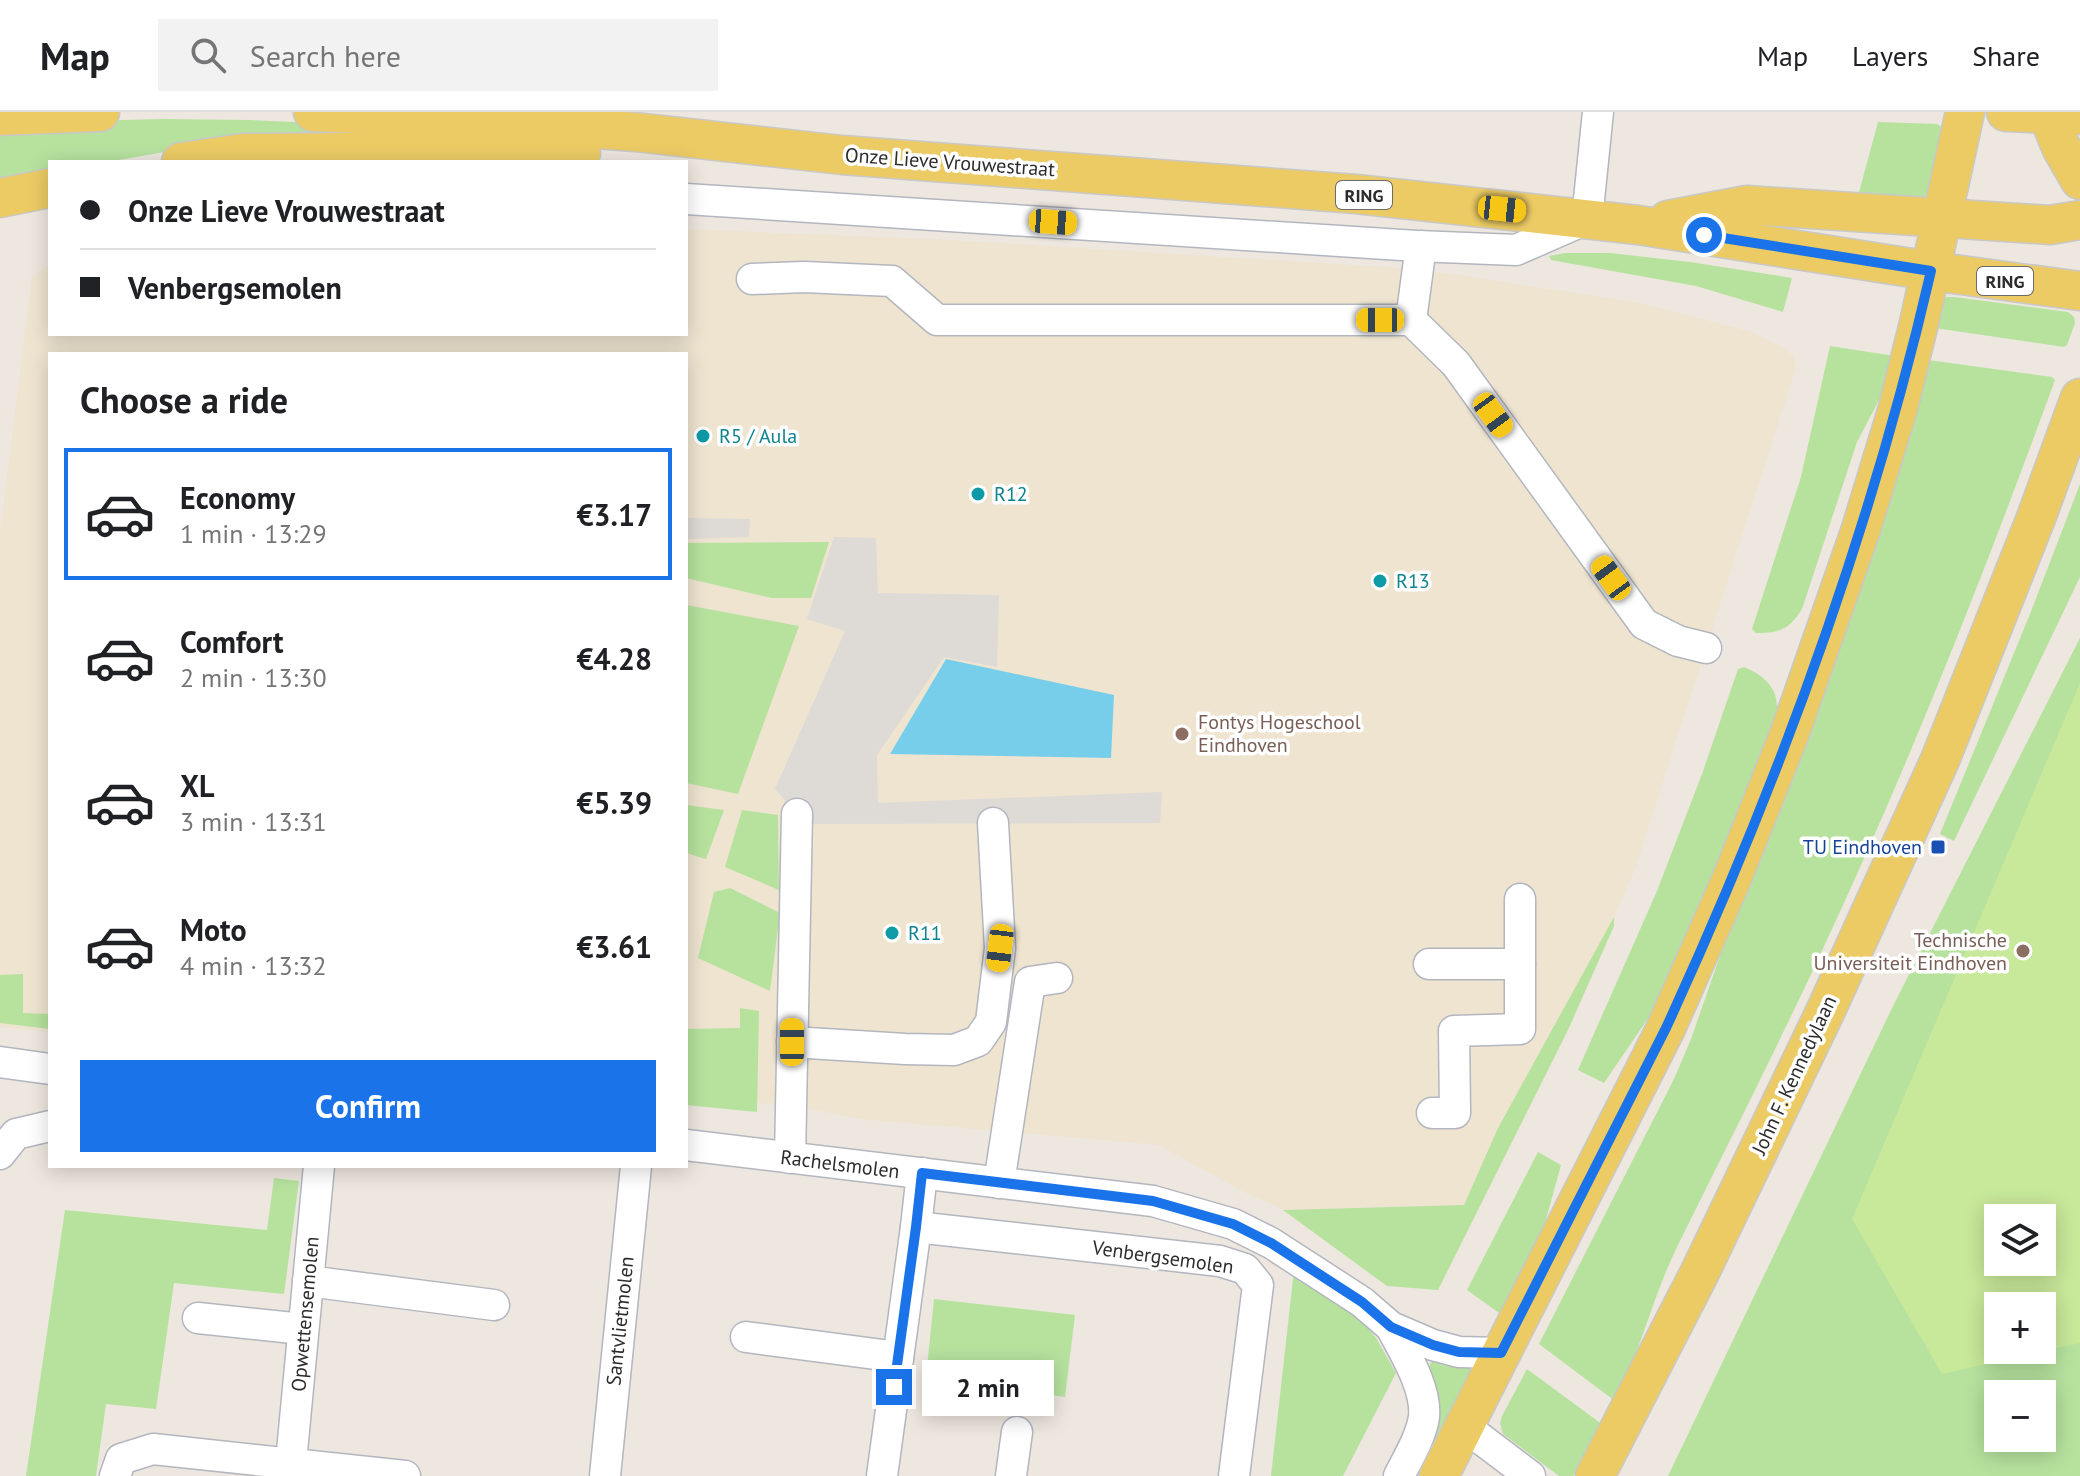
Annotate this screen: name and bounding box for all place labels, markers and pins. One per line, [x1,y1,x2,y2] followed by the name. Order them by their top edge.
[719,423,797,449] place label: R5 / Aula
[694,427,712,445] marker: R5 / Aula
[994,481,1028,507] place label: R12
[969,485,987,503] marker: R12
[1396,568,1430,594] place label: R13
[1371,572,1389,590] marker: R13
[1198,709,1361,758] place label: Fontys Hogeschool Eindhoven
[1173,725,1191,743] marker: Fontys Hogeschool Eindhoven
[1803,834,1922,860] place label: TU Eindhoven
[1929,838,1947,856] marker: TU Eindhoven
[908,920,942,946] place label: R11
[883,924,901,942] marker: R11
[1814,927,2007,976] place label: Technische Universiteit Eindhoven
[2014,942,2032,960] marker: Technische Universiteit Eindhoven

